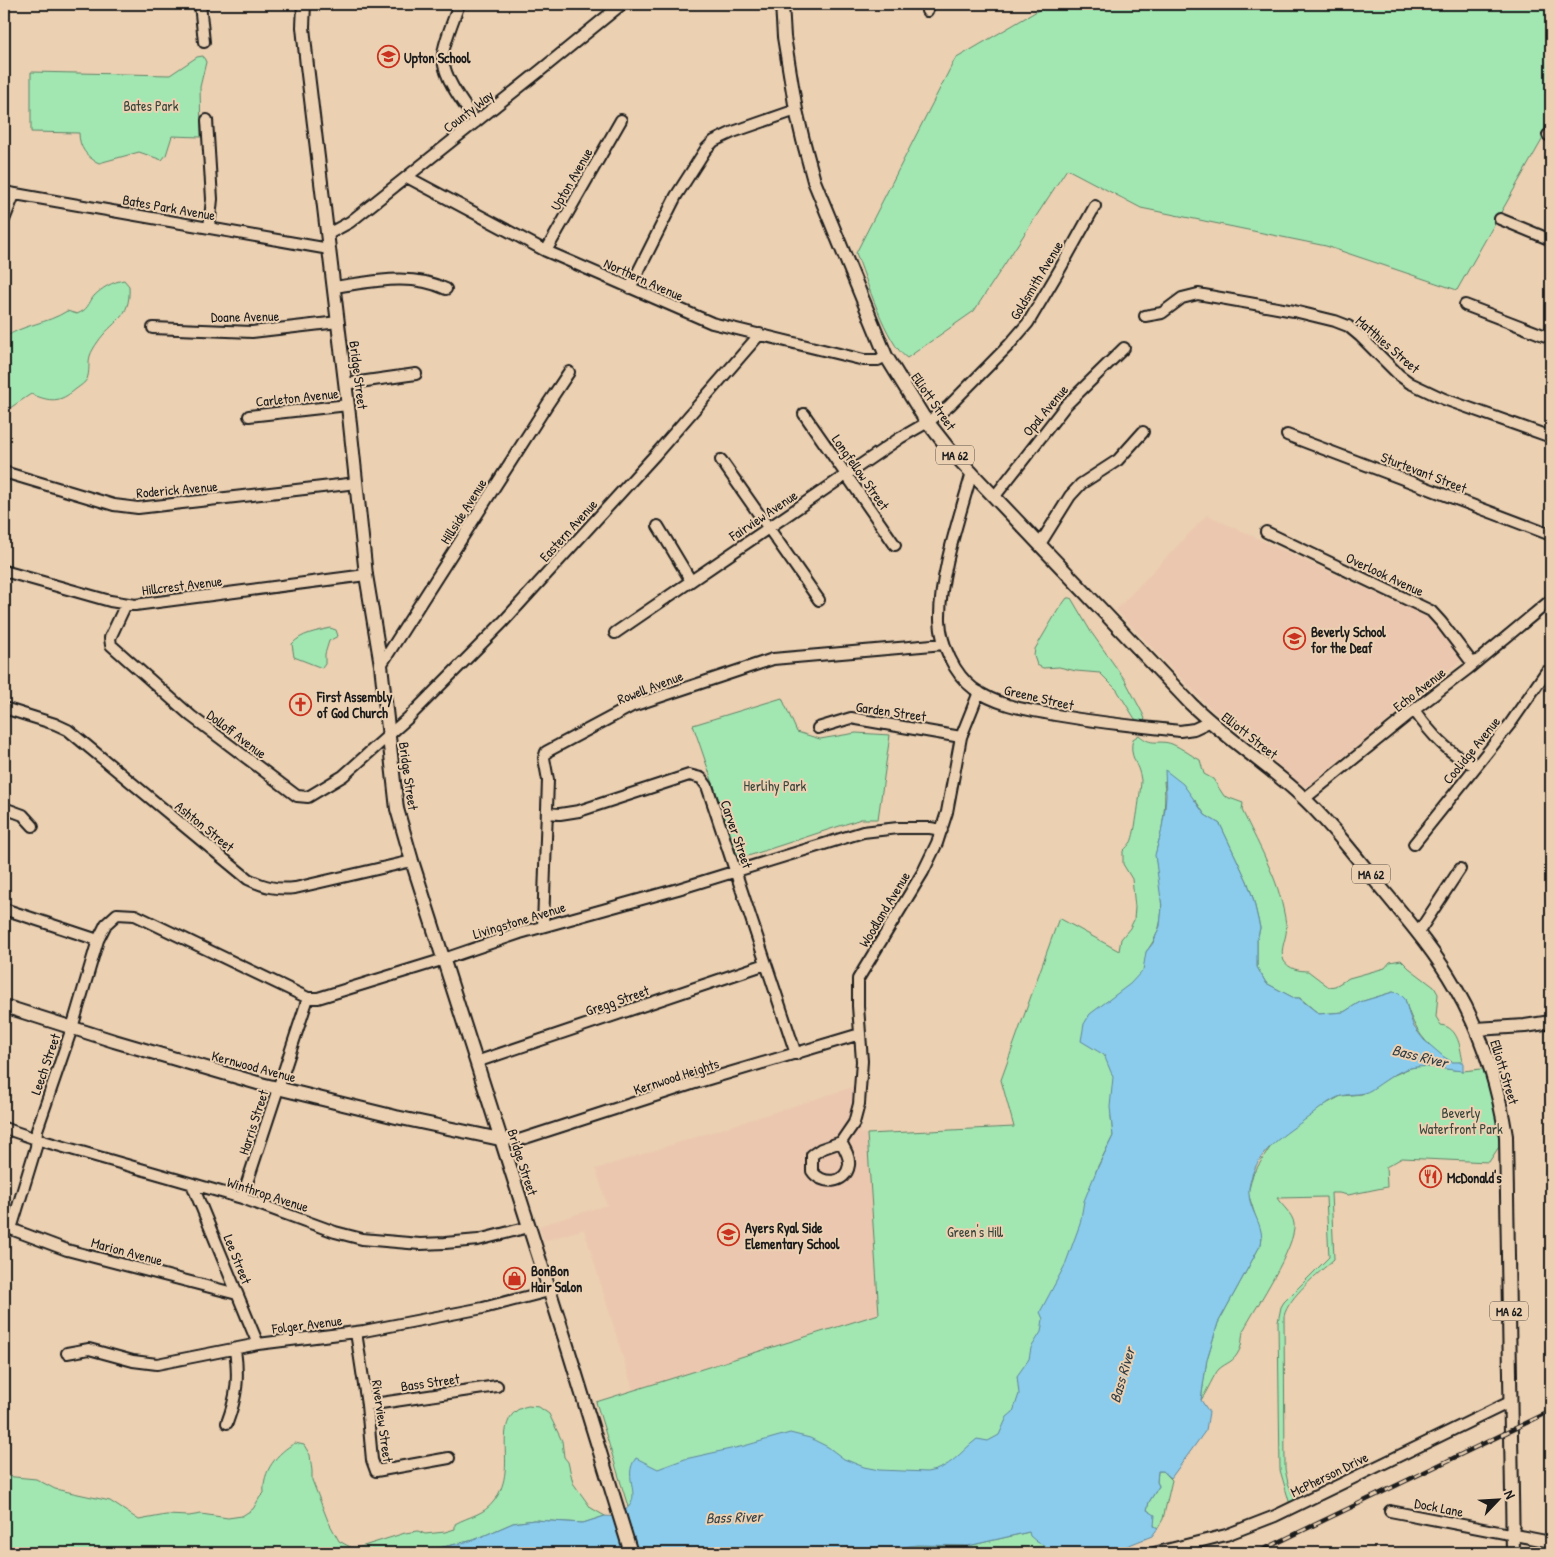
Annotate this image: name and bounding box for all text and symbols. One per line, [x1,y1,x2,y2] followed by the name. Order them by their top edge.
[376,45,400,69] school or university icon: Upton School
[404,48,471,69] place label: Upton School
[439,85,498,138] street label: County Way
[123,96,179,115] park label: Bates Park
[545,144,598,214] street label: Upton Avenue
[121,190,217,225] street label: Bates Park Avenue
[1005,237,1067,323] street label: Goldsmith Avenue
[601,253,687,305] street label: Northern Avenue
[211,306,280,326] street label: Doane Avenue
[1352,311,1424,377] street label: Matthies Street
[344,340,373,411] street label: Bridge Street
[907,368,961,434] street label: Elliott Street
[1018,380,1073,440] street label: Opal Avenue
[255,383,340,411] street label: Carleton Avenue
[827,431,894,514] street label: Longfellow Street
[936,446,974,464] road number: MA 62
[1378,447,1470,497] street label: Sturtevant Street
[435,474,491,547] street label: Hillside Avenue
[136,476,219,502] street label: Roderick Avenue
[724,485,801,545] street label: Fairview Avenue
[535,494,601,565] street label: Eastern Avenue
[1343,548,1427,601] street label: Overlook Avenue
[141,571,224,599] street label: Hillcrest Avenue
[1311,622,1386,657] place label: Beverly School for the Deaf
[1283,627,1307,651] school or university icon: Beverly School for the Deaf
[1389,662,1450,716] street label: Echo Avenue
[614,666,686,708] street label: Rowell Avenue
[1002,680,1076,714] street label: Greene Street
[316,687,392,722] place label: First Assembly of God Church
[289,692,313,716] church icon: First Assembly of God Church
[855,697,928,725] street label: Garden Street
[203,705,271,763] street label: Dolloff Avenue
[1218,707,1282,763] street label: Elliott Street
[1438,712,1505,788] street label: Coolidge Avenue
[394,741,423,812] street label: Bridge Street
[744,776,807,796] park label: Herlihy Park
[172,796,239,856] street label: Ashton Street
[716,797,758,871] street label: Carver Street
[1352,864,1390,884] road number: MA 62
[854,867,914,950] street label: Woodland Avenue
[470,897,568,944] street label: Livingstone Avenue
[583,980,652,1021] street label: Gregg Street
[26,1031,64,1097] street label: Leech Street
[1486,1037,1524,1107] street label: Elliott Street
[1390,1039,1452,1074] water label: Bass River
[210,1046,299,1086] street label: Kernwood Avenue
[631,1053,721,1100] street label: Kernwood Heights
[234,1087,272,1157] street label: Harris Street
[1419,1103,1503,1138] park label: Beverly Waterfront Park
[502,1126,543,1198] street label: Bridge Street
[1419,1165,1443,1189] restaurant icon: McDonald's
[1447,1168,1502,1187] place label: McDonald's
[225,1172,312,1217] street label: Winthrop Avenue
[745,1218,840,1255] place label: Ayers Ryal Side Elementary School
[947,1222,1004,1241] park label: Green's Hill
[717,1223,741,1247] school or university icon: Ayers Ryal Side Elementary School
[219,1231,257,1287] street label: Lee Street
[89,1232,165,1270] street label: Marion Avenue
[531,1261,582,1296] place label: BonBon Hair Salon
[503,1266,527,1290] shop icon: BonBon Hair Salon
[1490,1302,1528,1320] road number: MA 62
[270,1310,344,1339] street label: Folger Avenue
[1104,1343,1140,1405] water label: Bass River
[399,1368,461,1396] street label: Bass Street
[368,1379,398,1463] street label: Riverview Street
[1287,1447,1371,1501] street label: McPherson Drive
[1472,1474,1522,1524] north arrow
[1500,1487,1521,1502] text: N
[1413,1493,1465,1521] street label: Dock Lane
[705,1505,765,1528] water label: Bass River

